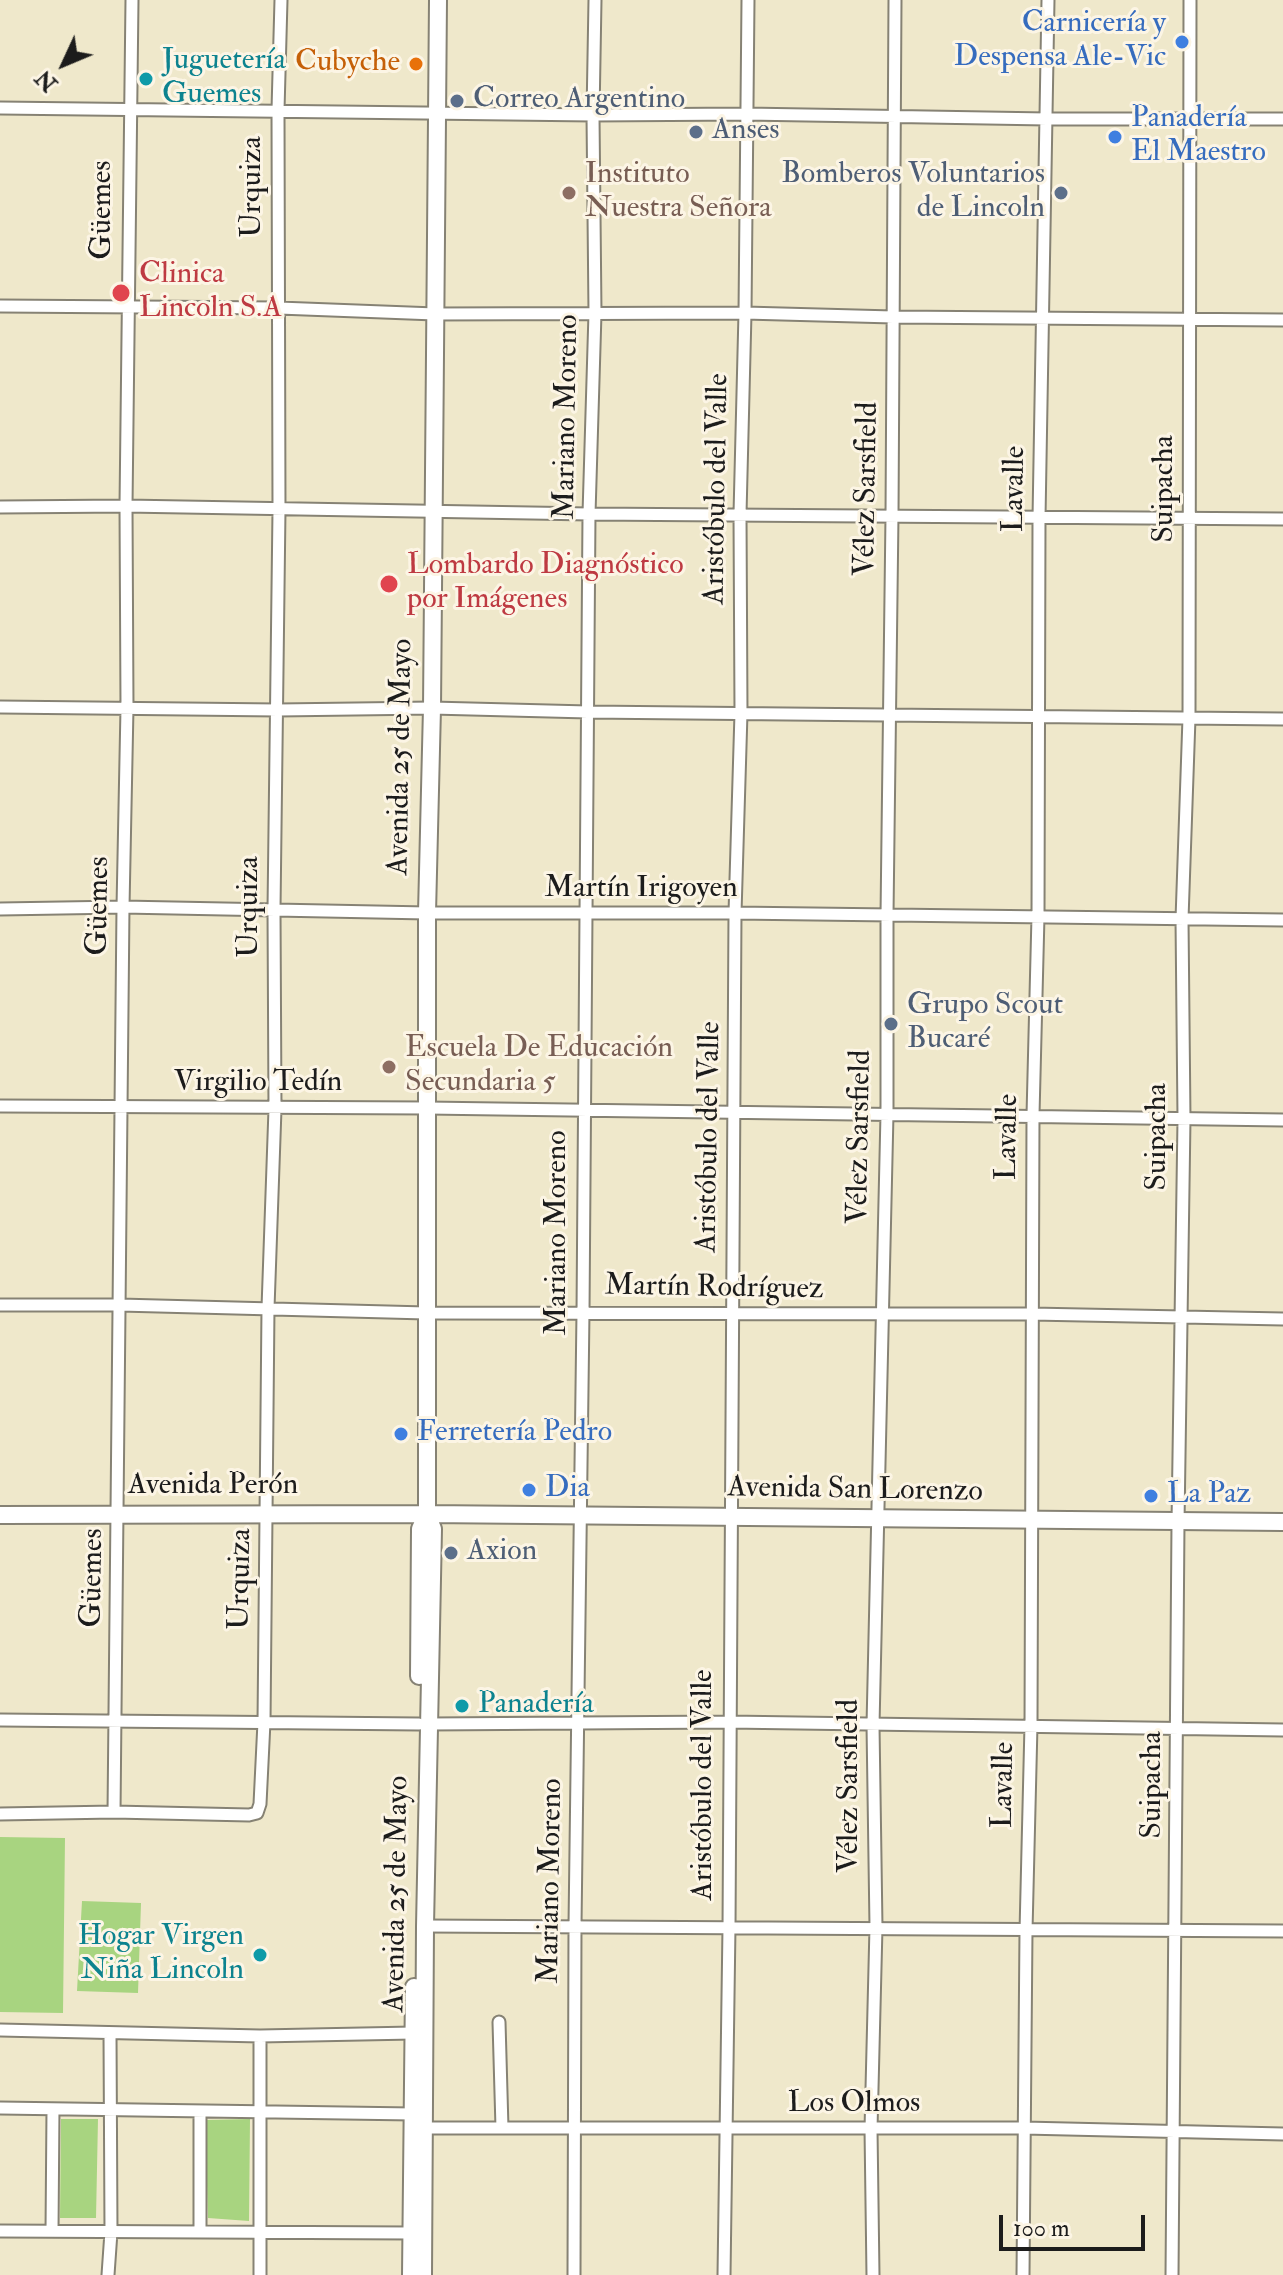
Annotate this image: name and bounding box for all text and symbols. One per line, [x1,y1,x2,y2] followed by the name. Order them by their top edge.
[954,7,1166,78] place label: Carnicería y Despensa Ale-Vic
[24,24,104,104] north arrow
[1173,33,1191,51] marker: Carnicería y Despensa Ale-Vic
[162,44,286,114] place label: Juguetería Guemes
[295,46,400,82] place label: Cubyche
[407,55,425,73] marker: Cubyche
[30,64,64,97] text: N
[137,70,155,88] marker: Juguetería Guemes
[473,83,685,119] place label: Correo Argentino
[448,92,466,110] marker: Correo Argentino
[1131,102,1266,172] place label: Panadería El Maestro
[712,114,780,150] place label: Anses
[687,123,705,141] marker: Anses
[1106,128,1124,146] marker: Panadería El Maestro
[236,136,272,238] street label: Urquiza
[585,158,772,228] place label: Instituto Nuestra Señora
[781,158,1045,228] place label: Bomberos Voluntarios de Lincoln
[86,160,122,260] street label: Güemes
[560,184,578,202] marker: Instituto Nuestra Señora
[1052,184,1070,202] marker: Bomberos Voluntarios de Lincoln
[139,258,282,328] place label: Clinica Lincoln S.A
[110,282,132,304] marker: Clinica Lincoln S.A
[548,314,588,520] street label: Mariano Moreno
[698,373,738,605] street label: Aristóbulo del Valle
[848,402,888,576] street label: Vélez Sarsfield
[1148,435,1184,543] street label: Suipacha
[997,445,1035,533] street label: Lavalle
[407,549,684,620] place label: Lombardo Diagnóstico por Imágenes
[378,573,400,595] marker: Lombardo Diagnóstico por Imágenes
[382,638,422,876] street label: Avenida 25 de Mayo
[81,856,119,956] street label: Güemes
[233,856,269,958] street label: Urquiza
[544,872,738,908] street label: Martín Irigoyen
[907,989,1063,1060] place label: Grupo Scout Bucaré
[882,1015,900,1033] marker: Grupo Scout Bucaré
[690,1021,730,1253] street label: Aristóbulo del Valle
[405,1032,673,1102] place label: Escuela De Educación Secundaria 5
[841,1050,881,1224] street label: Vélez Sarsfield
[380,1058,398,1076] marker: Escuela De Educación Secundaria 5
[174,1066,342,1102] street label: Virgilio Tedín
[1141,1083,1177,1191] street label: Suipacha
[990,1093,1028,1181] street label: Lavalle
[541,1130,577,1336] street label: Mariano Moreno
[604,1269,824,1309] street label: Martín Rodríguez
[417,1416,612,1452] place label: Ferretería Pedro
[392,1425,410,1443] marker: Ferretería Pedro
[128,1469,298,1505] street label: Avenida Perón
[727,1471,983,1511] street label: Avenida San Lorenzo
[545,1472,590,1508] place label: Dia
[1167,1478,1251,1514] place label: La Paz
[520,1481,538,1499] marker: Dia
[1142,1487,1160,1505] marker: La Paz
[75,1528,113,1628] street label: Güemes
[223,1528,261,1630] street label: Urquiza
[467,1535,537,1571] place label: Axion
[442,1544,460,1562] marker: Axion
[687,1669,723,1901] street label: Aristóbulo del Valle
[478,1688,594,1724] place label: Panadería
[453,1697,471,1715] marker: Panadería
[833,1699,869,1873] street label: Vélez Sarsfield
[1136,1731,1172,1839] street label: Suipacha
[986,1741,1024,1829] street label: Lavalle
[378,1775,418,2013] street label: Avenida 25 de Mayo
[532,1778,572,1984] street label: Mariano Moreno
[78,1920,244,1990] place label: Hogar Virgen Niña Lincoln
[251,1946,269,1964] marker: Hogar Virgen Niña Lincoln
[788,2087,920,2123] street label: Los Olmos
[1003,2199,1149,2249] scale bar
[1013,2213,1070,2244] text: 100 m

